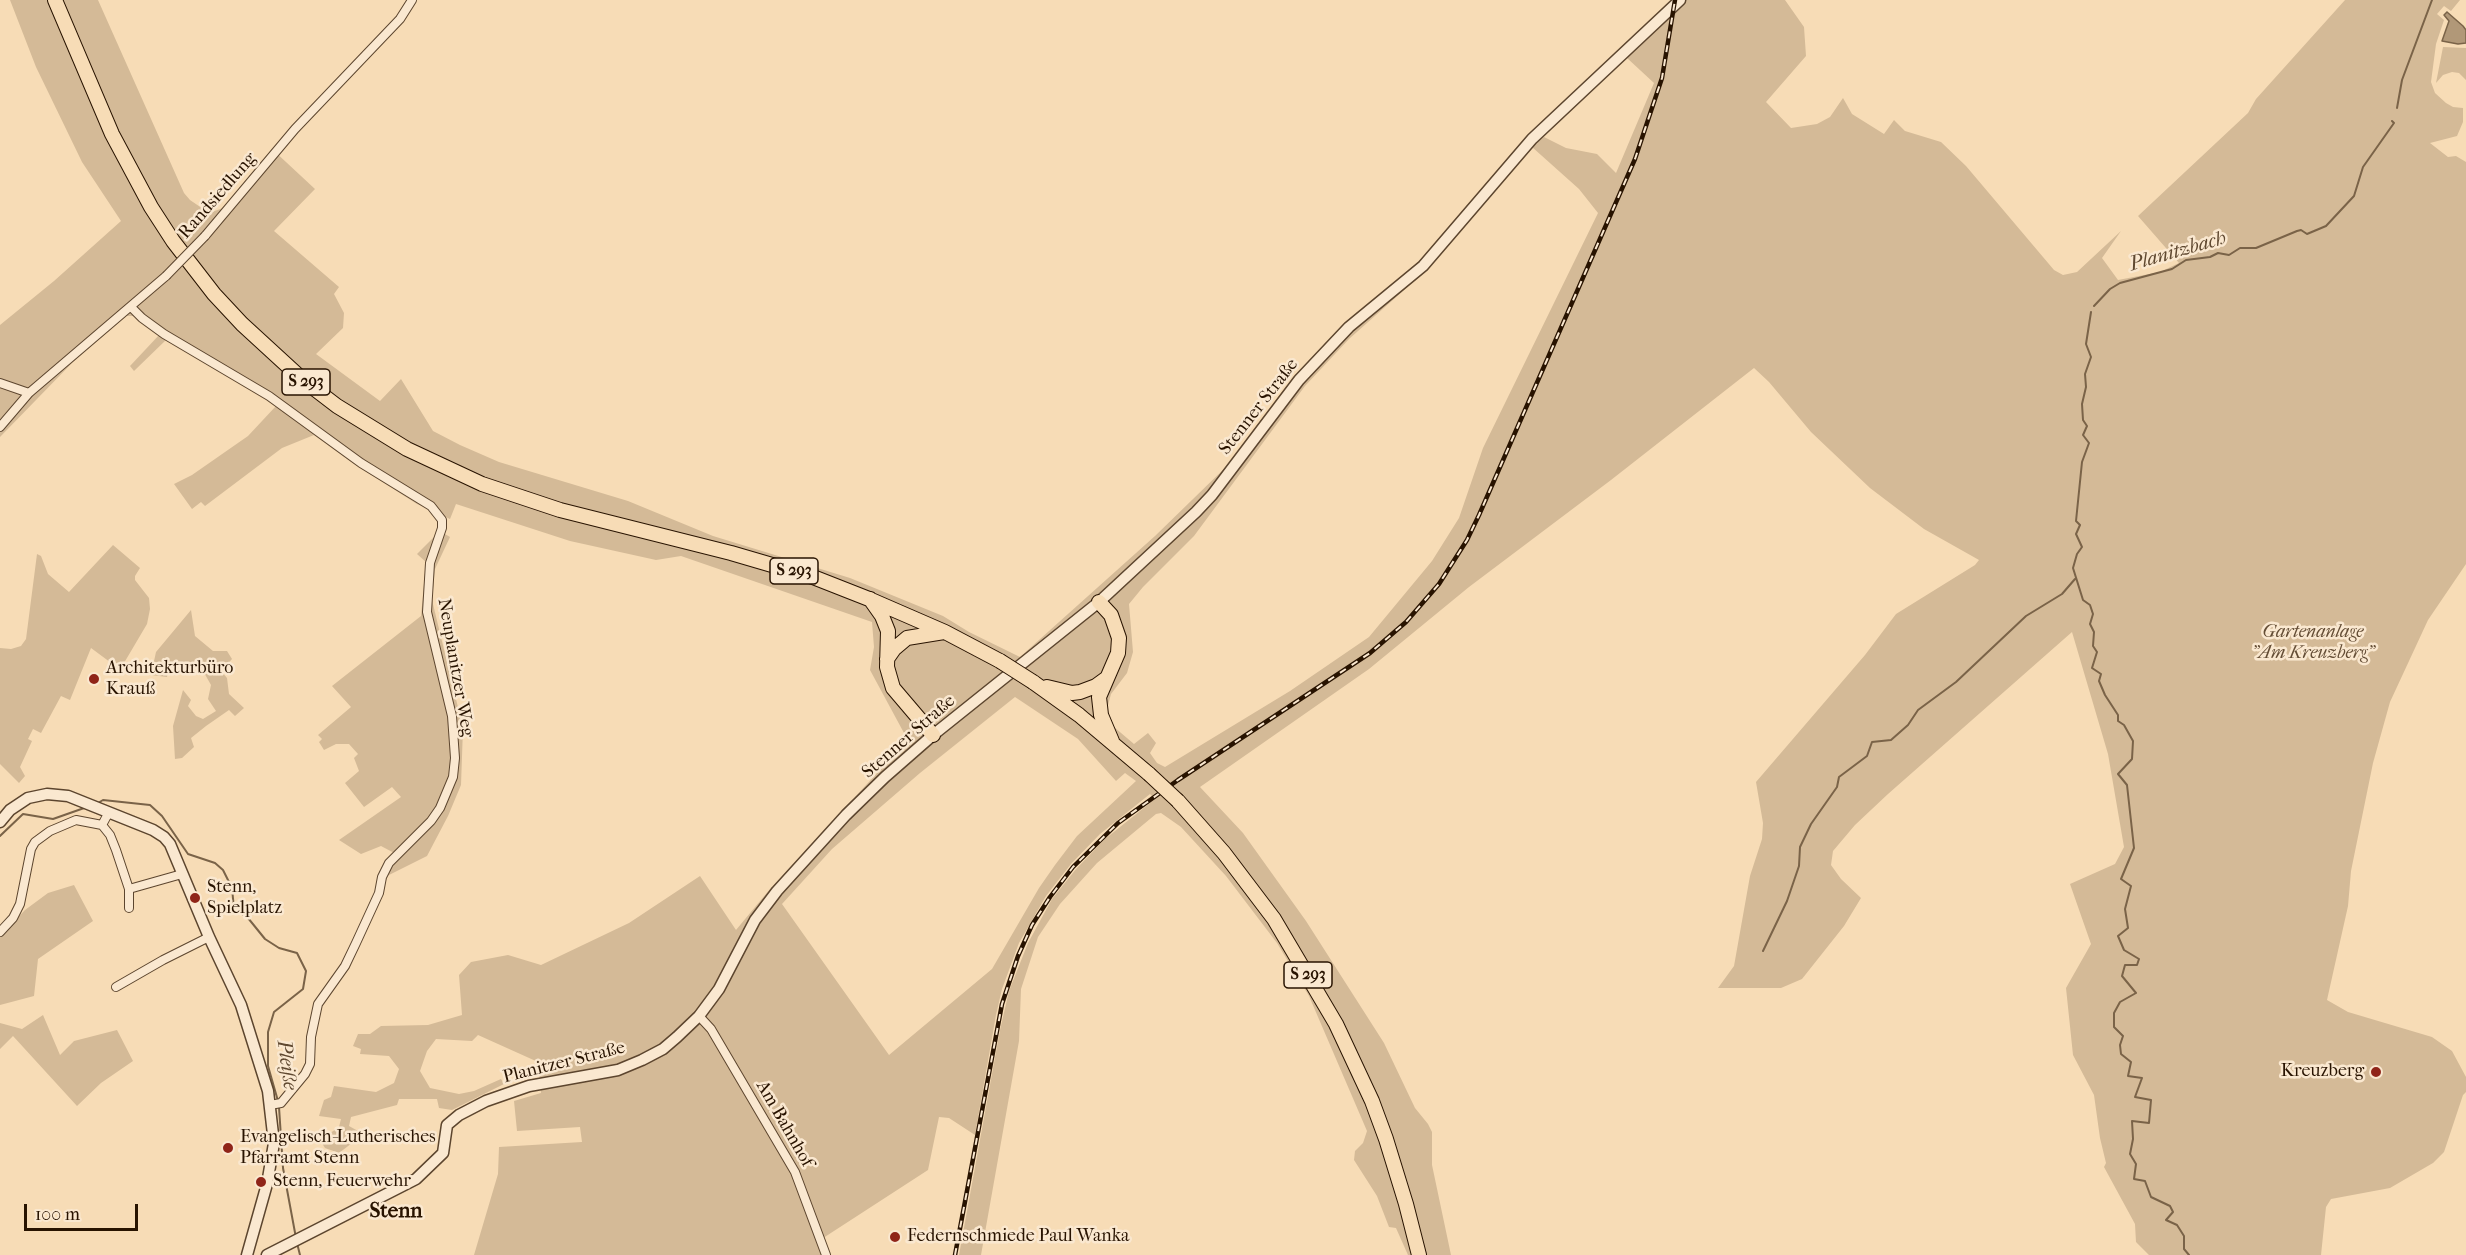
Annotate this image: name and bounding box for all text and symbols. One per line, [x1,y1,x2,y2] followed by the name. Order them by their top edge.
[175,148,261,244] street label: Randsiedlung
[2127,227,2229,277] water label: Planitzbach
[1215,355,1303,459] street label: Stenner Straße
[282,369,330,395] road number: S 293
[770,558,818,584] road number: S 293
[432,597,478,739] street label: Neuplanitzer Weg
[2252,622,2374,664] park label: Gartenanlage "Am Kreuzberg"
[106,658,233,700] place label: Architekturbüro Krauß
[87,672,101,686] marker: Architekturbüro Krauß
[858,691,960,783] street label: Stenner Straße
[207,877,282,920] place label: Stenn, Spielplatz
[188,891,202,905] marker: Stenn, Spielplatz
[1284,962,1332,988] road number: S 293
[501,1037,627,1089] street label: Planitzer Straße
[271,1039,301,1091] water label: Pleiße
[2281,1061,2364,1083] place label: Kreuzberg
[2369,1065,2383,1079] marker: Kreuzberg
[751,1077,817,1171] street label: Am Bahnhof
[240,1127,436,1170] place label: Evangelisch-Lutherisches Pfarramt Stenn
[221,1141,235,1155] marker: Evangelisch-Lutherisches Pfarramt Stenn
[273,1171,411,1193] place label: Stenn, Feuerwehr
[254,1175,268,1189] marker: Stenn, Feuerwehr
[27,1192,141,1230] scale bar
[369,1199,423,1225] district label: Stenn
[35,1204,80,1225] text: 100 m
[907,1226,1129,1248] place label: Federnschmiede Paul Wanka
[888,1230,902,1244] marker: Federnschmiede Paul Wanka

